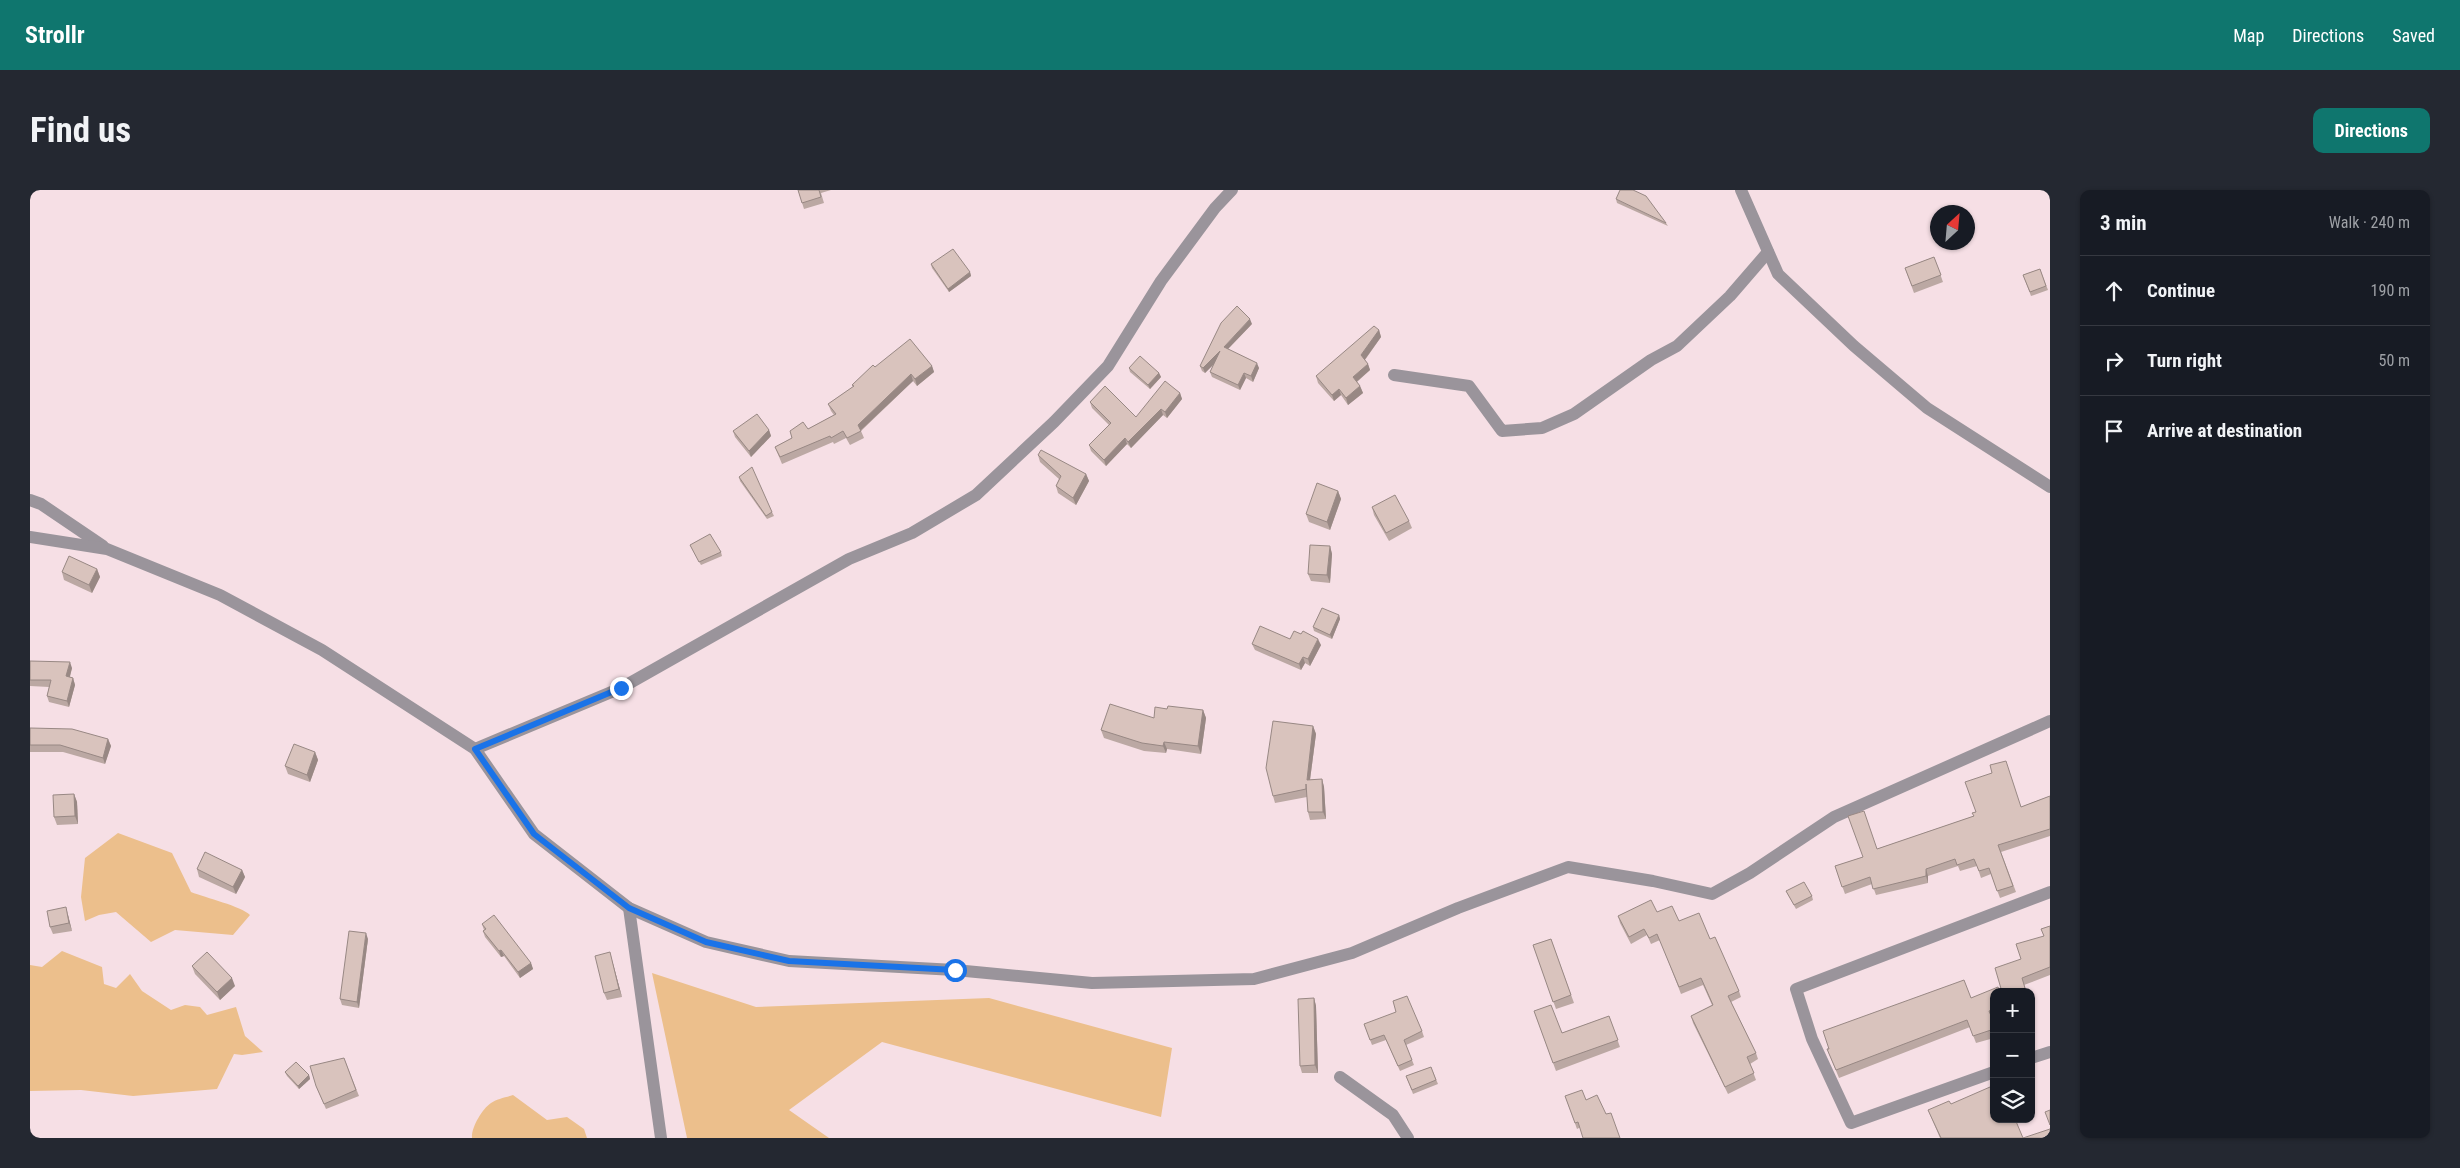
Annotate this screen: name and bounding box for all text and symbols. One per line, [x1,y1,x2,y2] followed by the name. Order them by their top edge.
[25,21,85,49] text: Strollr
[2233,25,2264,46] text: Map
[2292,25,2364,46] text: Directions
[2392,25,2435,46] text: Saved
[2313,108,2430,153] button: Directions
[30,110,131,151] text: Find us
[1930,205,1975,250] north arrow
[2100,211,2147,235] text: 3 min
[2329,213,2410,232] text: Walk · 240 m
[2100,277,2128,305] icon: ahead
[2147,279,2215,302] text: Continue
[2371,281,2410,300] text: 190 m
[2100,347,2128,375] icon: right
[2147,349,2222,372] text: Turn right
[2378,351,2410,370] text: 50 m
[2100,417,2128,445] icon: arrive
[2147,419,2302,442] text: Arrive at destination
[610,677,633,700] route end
[944,959,967,982] route start
[1990,988,2035,1123] map controls
[1990,988,2035,1033] button: +
[1990,1033,2035,1078] button: −
[1990,1078,2035,1123] button: layers

